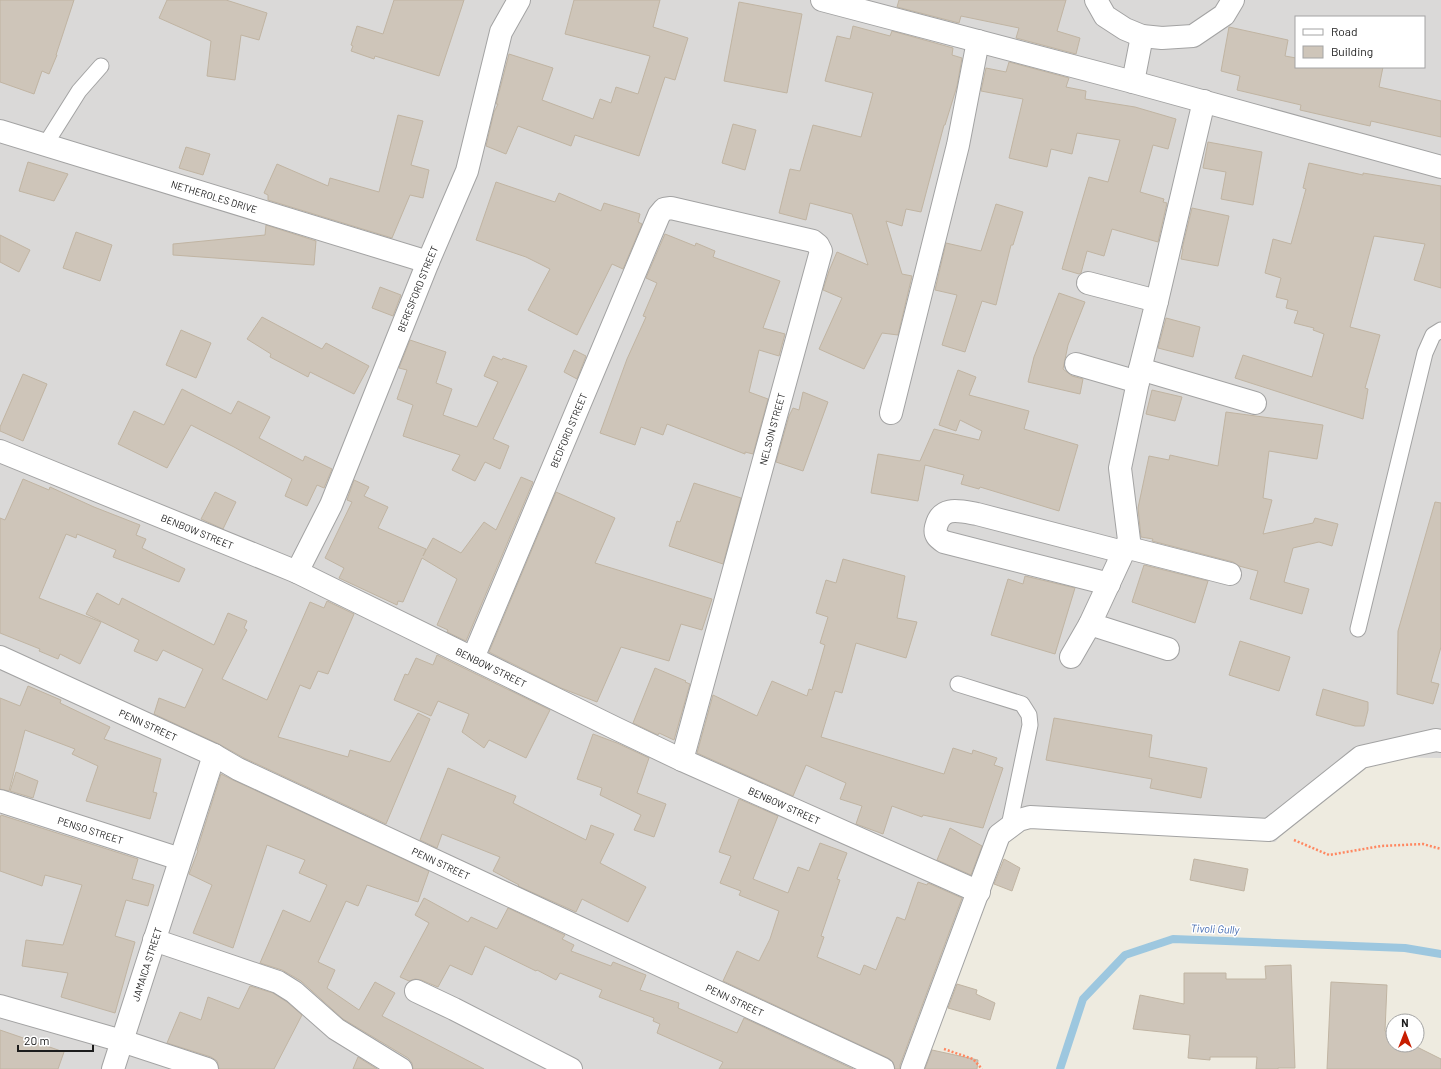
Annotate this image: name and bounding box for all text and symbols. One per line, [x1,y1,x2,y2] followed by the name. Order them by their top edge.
[1295,16,1425,68] legend
[1331,24,1358,38] text: Road
[1331,44,1373,58] text: Building
[170,178,259,215] street label: NETHEROLES DRIVE
[395,244,440,334] street label: BERESFORD STREET
[548,391,590,469] street label: BEDFORD STREET
[757,391,788,466] street label: NELSON STREET
[159,511,236,552] street label: BENBOW STREET
[454,645,529,690] street label: BENBOW STREET
[117,706,179,743] street label: PENN STREET
[746,784,822,827] street label: BENBOW STREET
[56,814,125,846] street label: PENSO STREET
[410,845,472,882] street label: PENN STREET
[1190,921,1241,936] water label: Tivoli Gully
[129,925,164,1003] street label: JAMAICA STREET
[704,981,766,1019] street label: PENN STREET
[1385,1013,1425,1053] north arrow
[1401,1016,1409,1029] text: N
[18,1027,93,1053] scale bar
[24,1033,50,1047] text: 20 m

